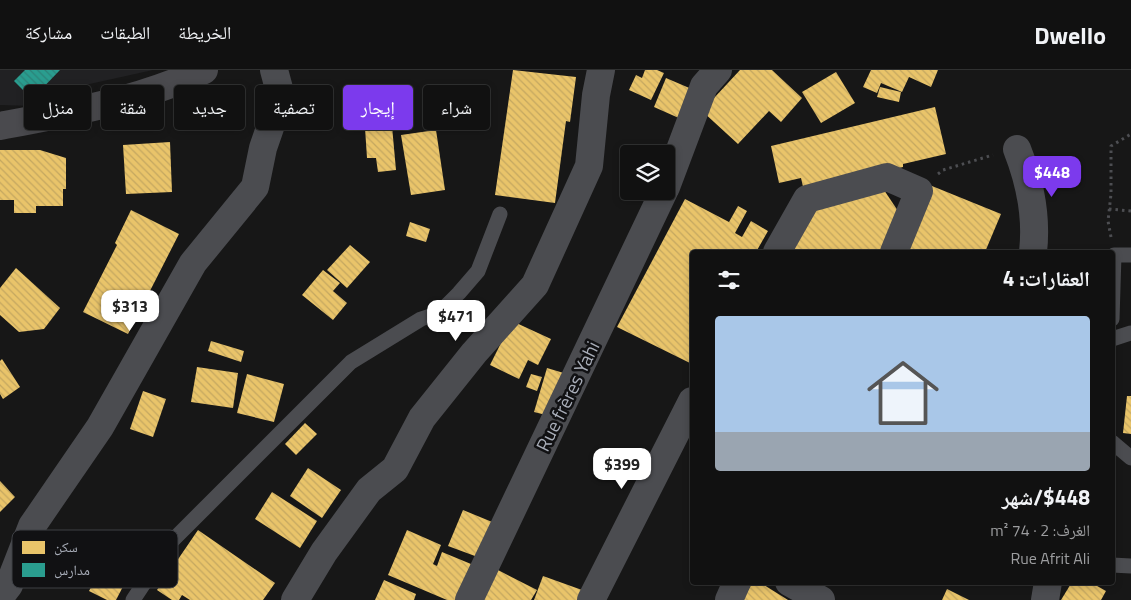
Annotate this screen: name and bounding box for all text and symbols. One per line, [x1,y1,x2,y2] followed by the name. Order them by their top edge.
[1034,17,1106,53] text: Dwello
[25,19,72,46] text: مشاركة
[100,19,150,46] text: الطبقات
[178,19,231,46] text: الخريطة
[24,85,91,130] chip: منزل
[101,85,164,130] chip: شقة
[174,85,245,130] chip: جديد
[255,85,333,130] chip: تصفية
[343,85,413,130] chip: إيجار
[423,85,490,130] chip: شراء
[620,145,675,200] map controls
[620,145,675,200] button: layers
[1022,156,1082,198] pin: $448
[1034,160,1070,184] text: $448
[1003,262,1090,294] text: العقارات: 4
[715,266,743,294] icon: filters
[100,290,160,332] pin: $313
[112,294,148,318] text: $313
[426,300,486,342] pin: $471
[438,304,474,328] text: $471
[528,336,606,456] street label: Rue frères Yahi
[858,348,948,438] icon: home
[592,448,652,490] pin: $399
[604,452,640,476] text: $399
[1002,481,1090,513] text: $448/شهر
[990,518,1090,542] text: الغرف: 2 · 74 m²
[12,530,178,588] legend
[54,536,78,557] text: سكن
[1010,546,1090,570] text: Rue Afrit Ali
[54,559,90,580] text: مدارس

